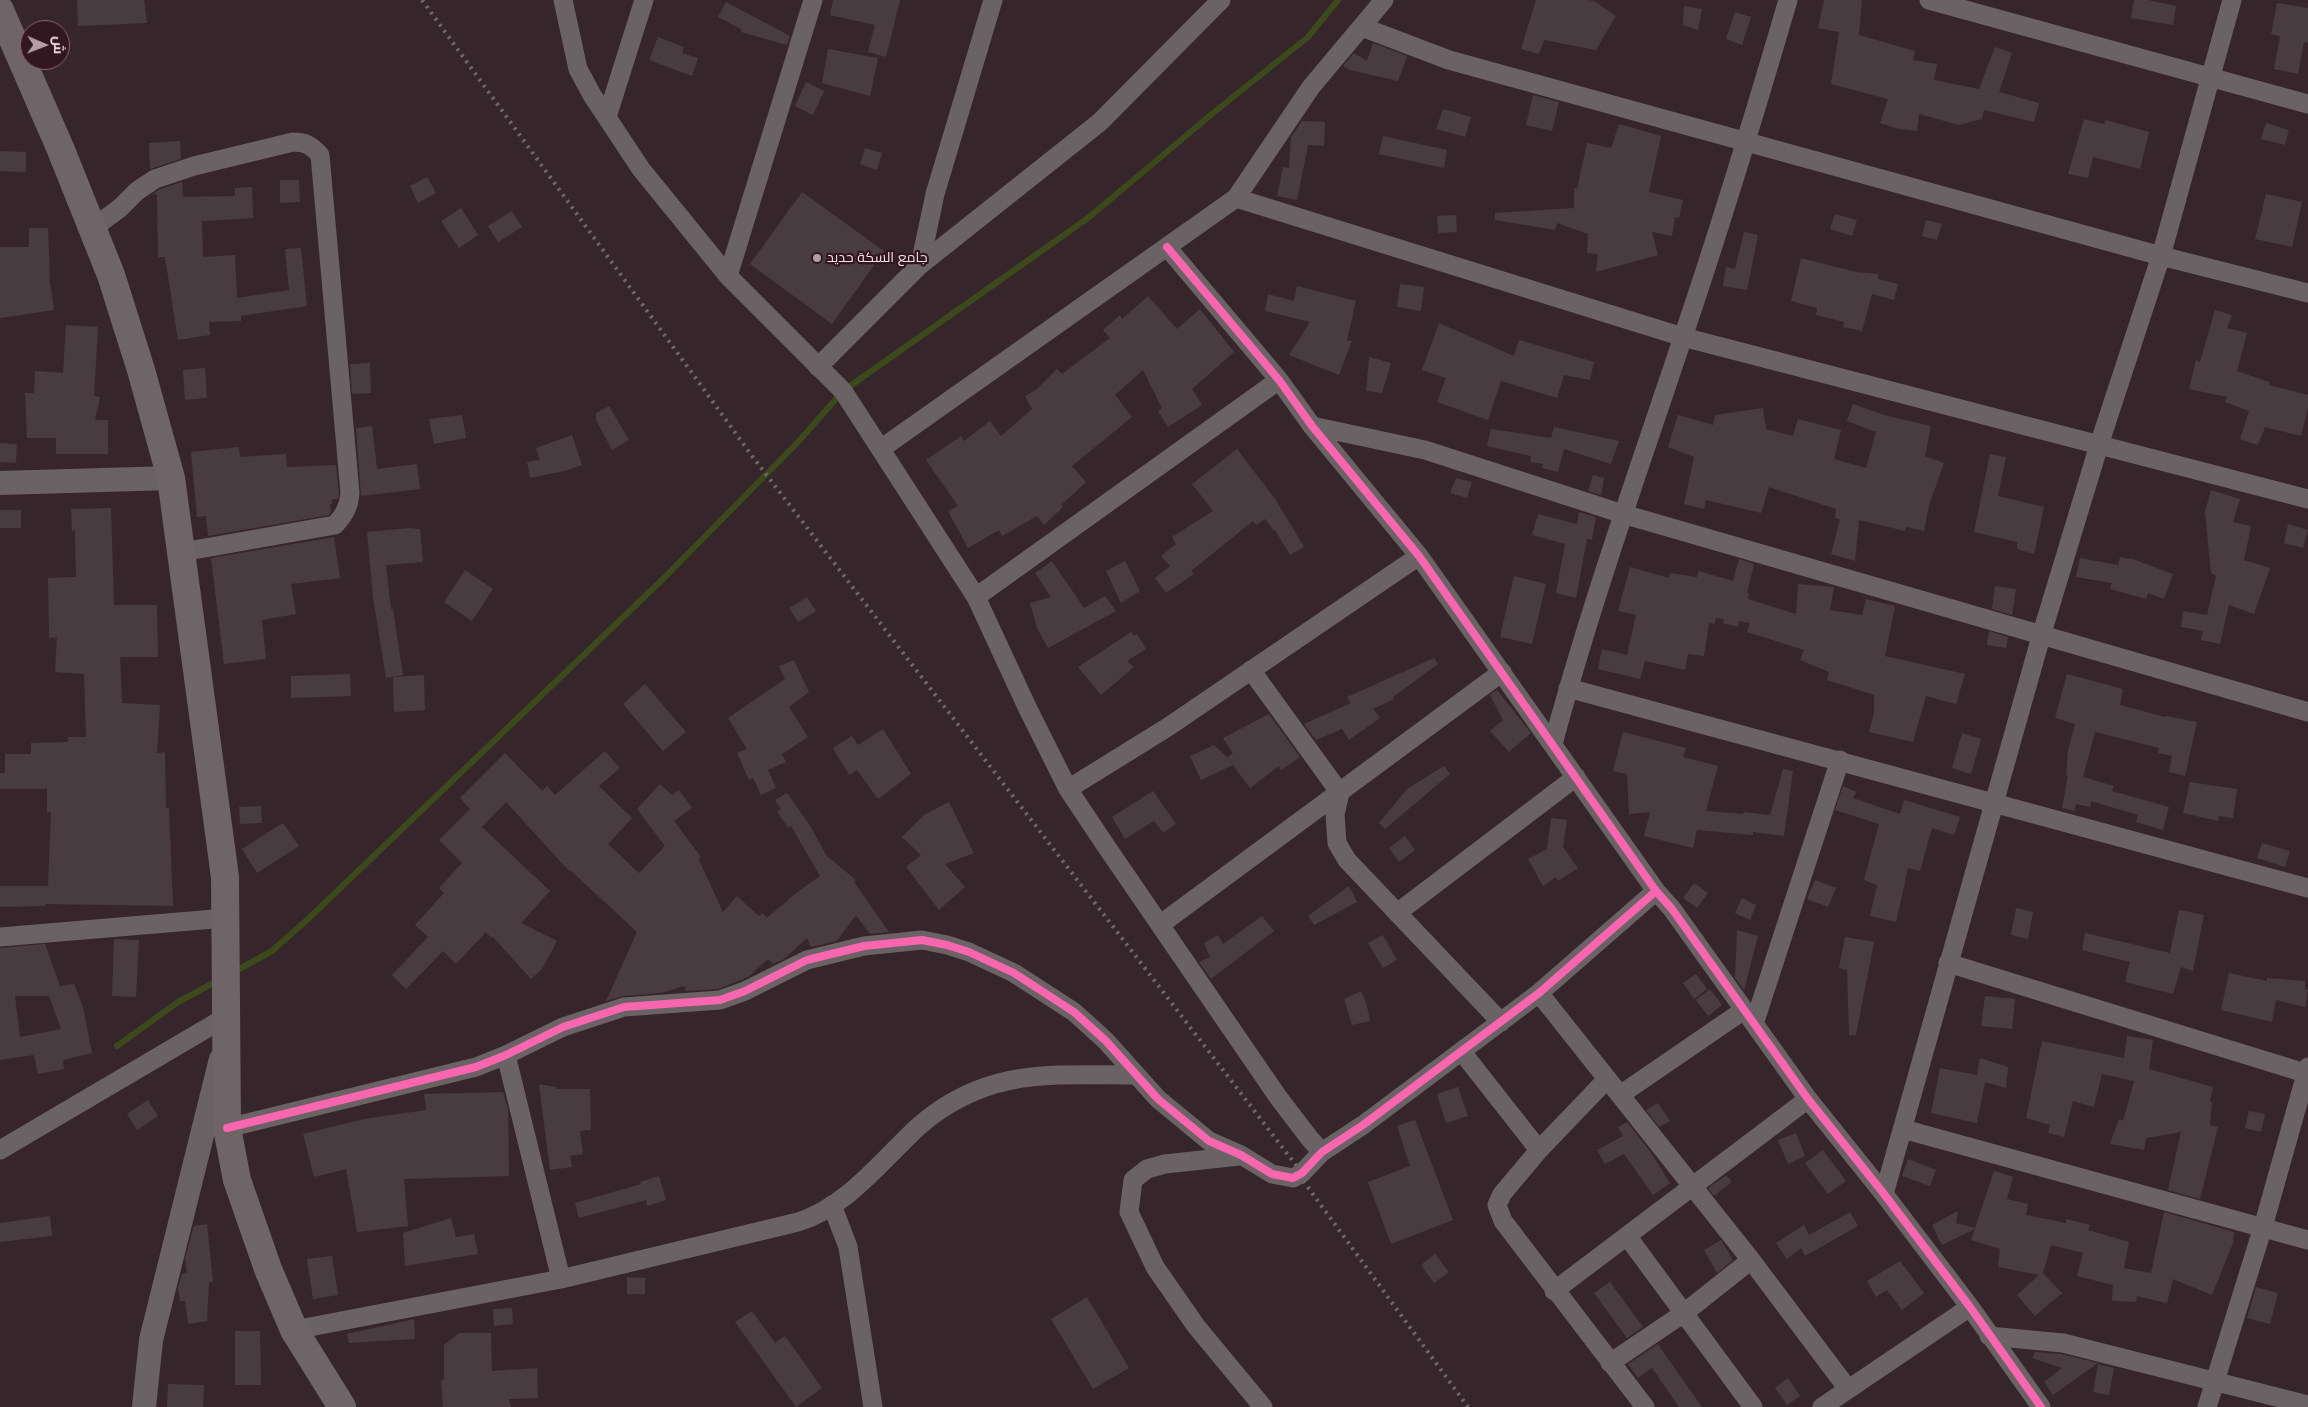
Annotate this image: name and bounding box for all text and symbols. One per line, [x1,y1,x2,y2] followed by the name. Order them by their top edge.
[20,20,70,70] north arrow
[50,36,68,54] text: ش
[827,250,928,266] place label: جامع السكة حديد
[811,252,823,264] marker: جامع السكة حديد

